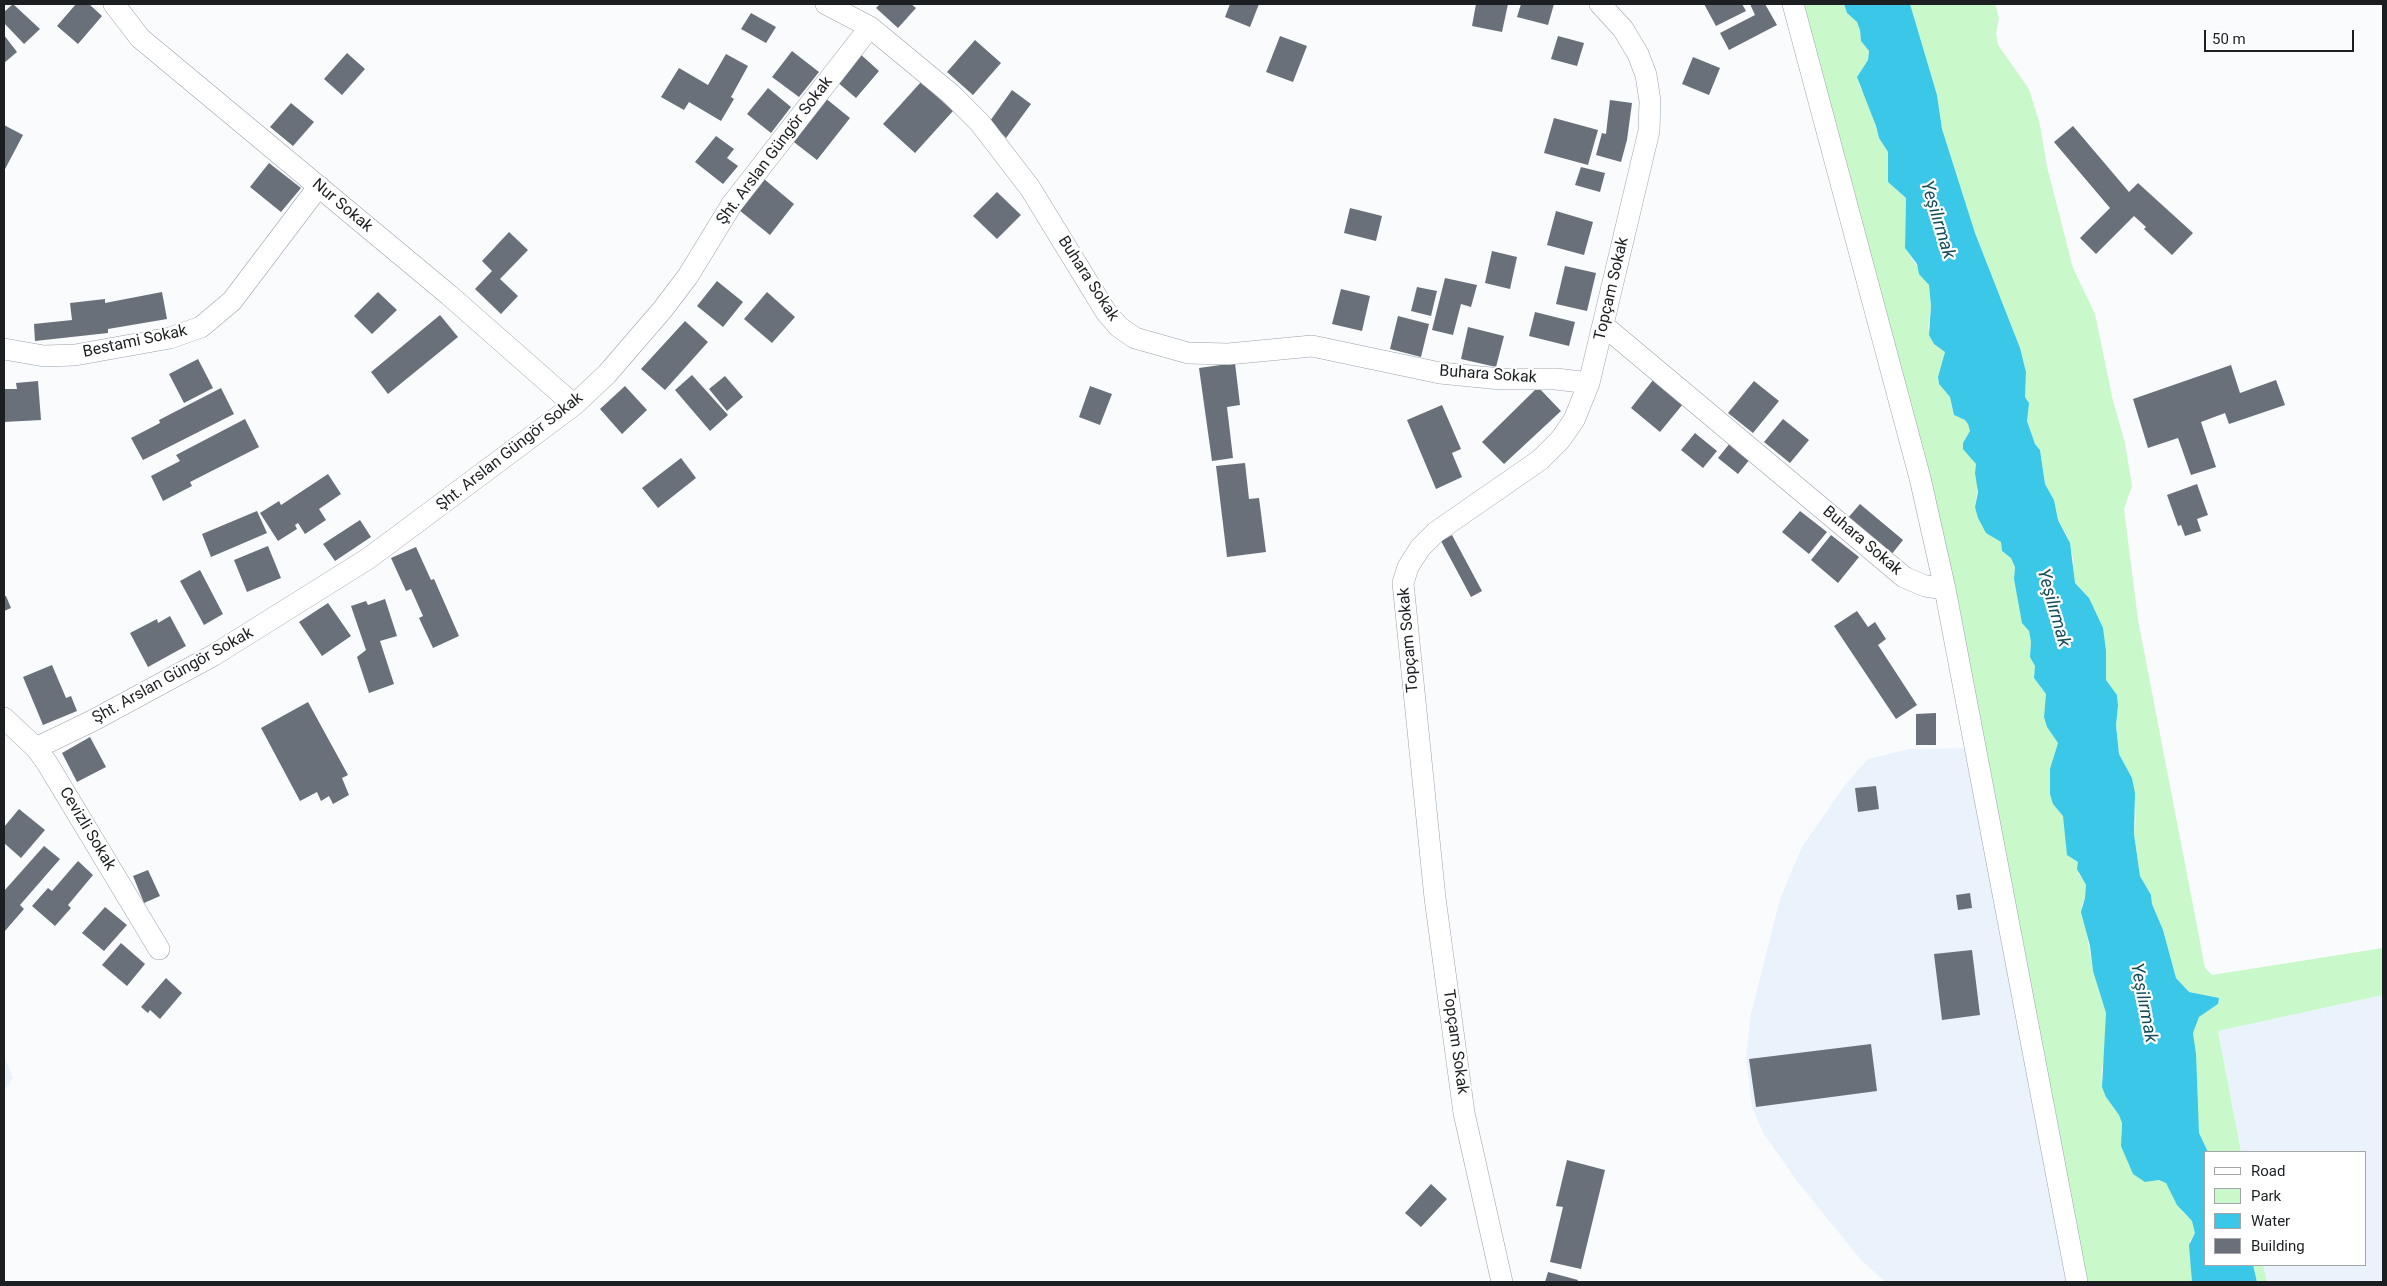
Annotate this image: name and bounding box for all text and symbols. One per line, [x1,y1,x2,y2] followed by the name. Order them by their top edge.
[2207,20,2357,52] scale bar
[2212,30,2246,48] text: 50 m
[713,73,837,229] street label: Şht. Arslan Güngör Sokak
[308,175,376,237] street label: Nur Sokak
[1915,178,1959,262] water label: Yeşilırmak
[1053,233,1123,325] street label: Buhara Sokak
[1591,235,1633,343] street label: Topçam Sokak
[81,322,189,362] street label: Bestami Sokak
[1439,362,1537,388] street label: Buhara Sokak
[433,389,587,515] street label: Şht. Arslan Güngör Sokak
[1818,502,1906,580] street label: Buhara Sokak
[2032,566,2074,650] water label: Yeşilırmak
[1395,587,1423,693] street label: Topçam Sokak
[89,624,257,728] street label: Şht. Arslan Güngör Sokak
[55,784,119,874] street label: Cevizli Sokak
[2125,961,2161,1045] water label: Yeşilırmak
[1438,988,1472,1096] street label: Topçam Sokak
[2204,1151,2367,1266] legend
[2251,1162,2285,1180] text: Road
[2251,1187,2281,1205] text: Park
[2251,1212,2290,1230] text: Water
[2251,1237,2305,1255] text: Building

